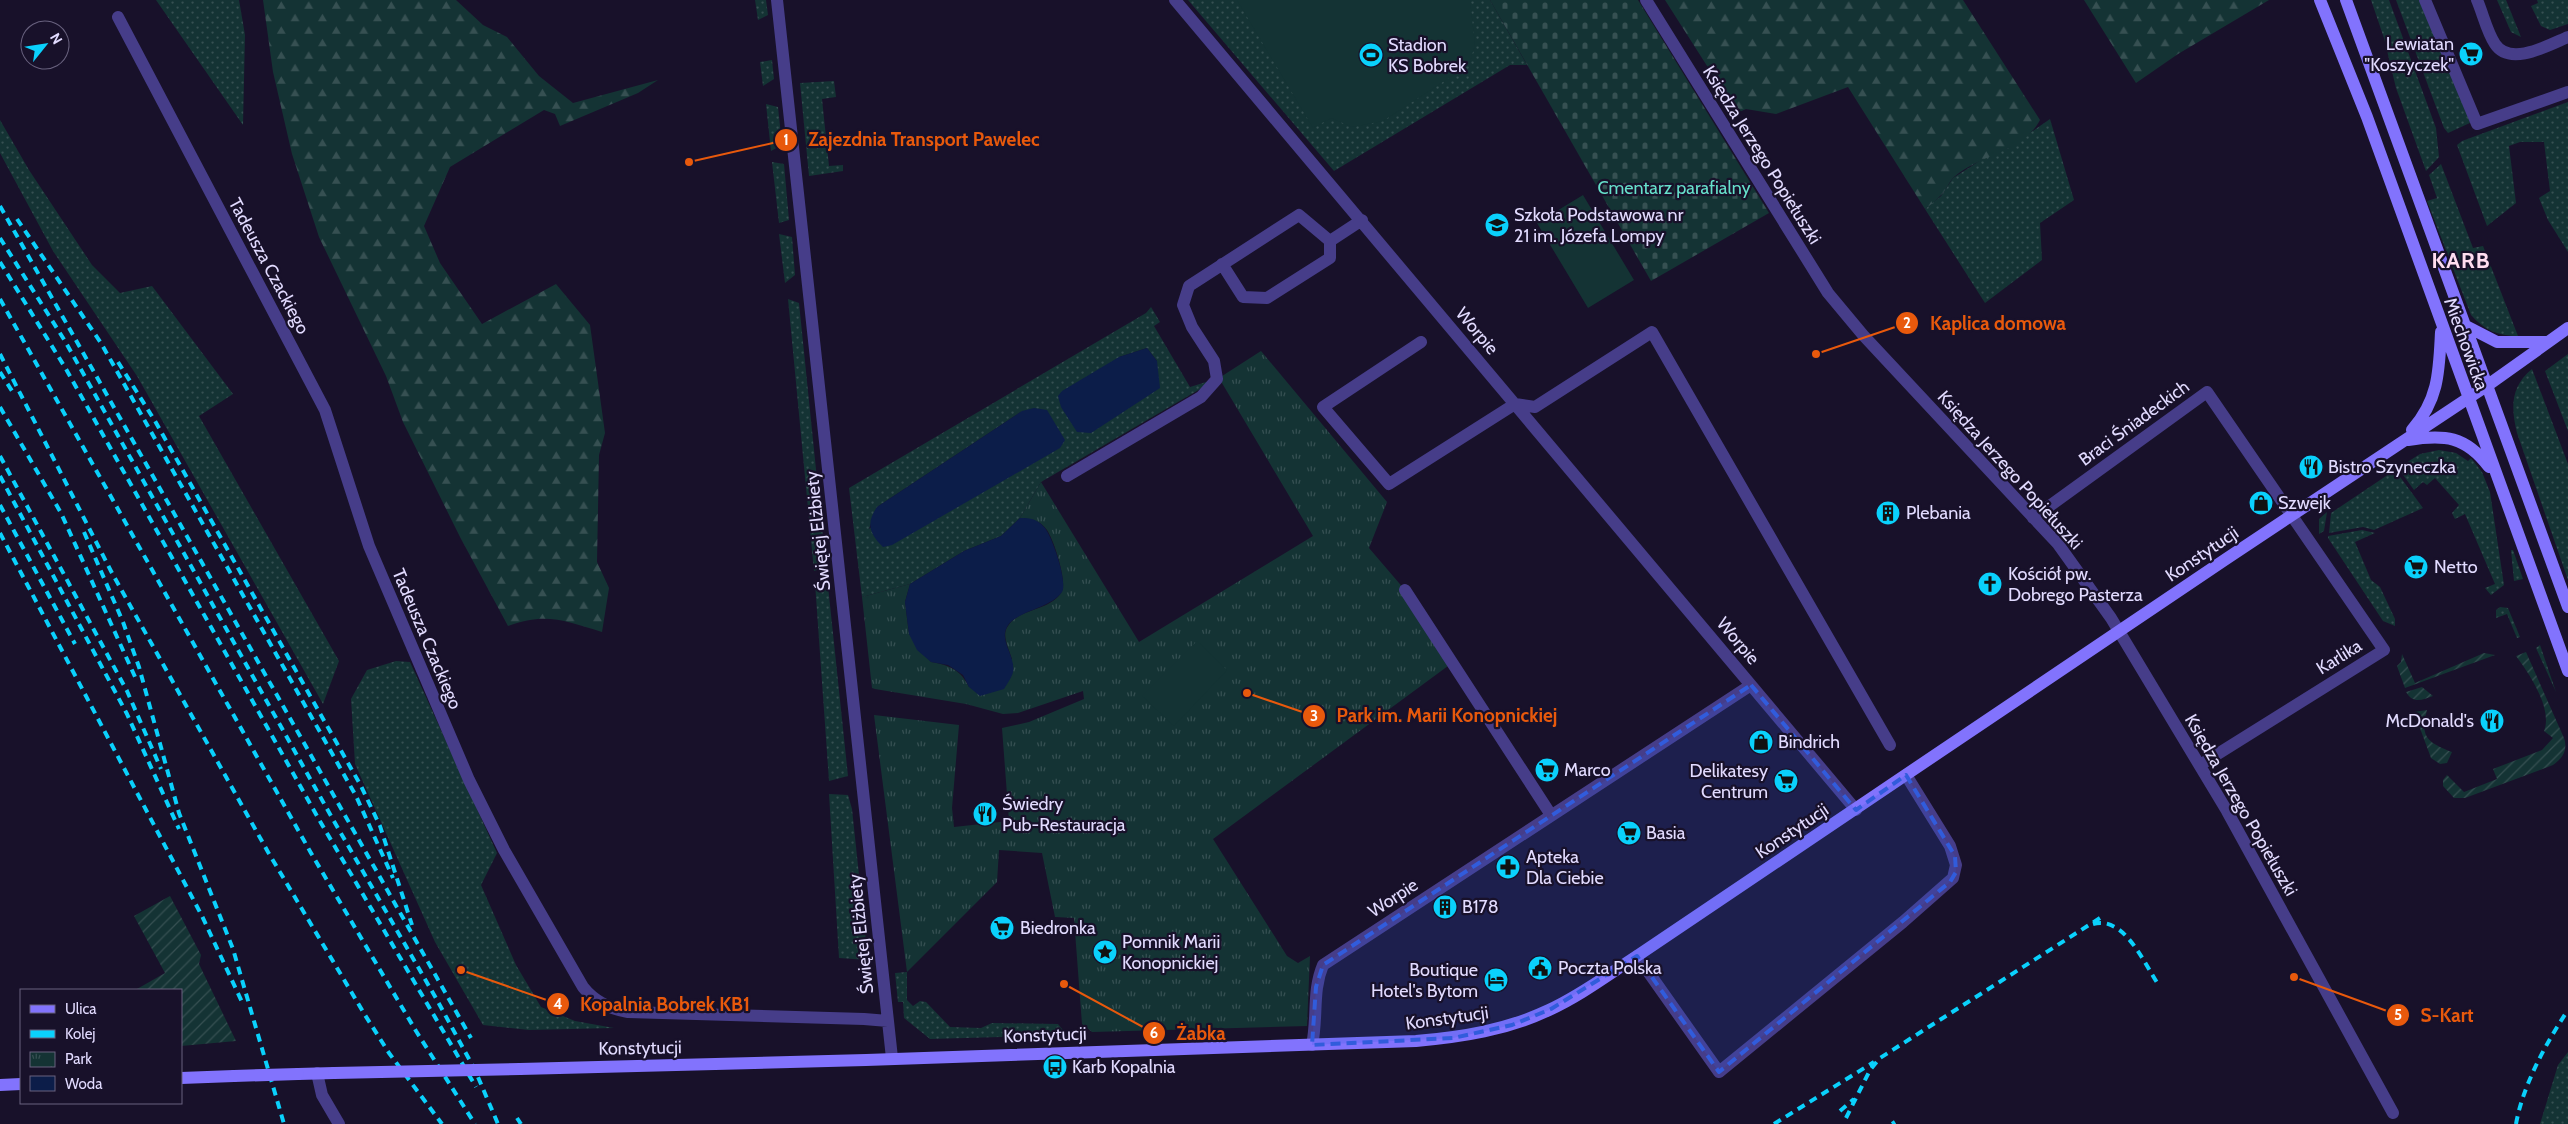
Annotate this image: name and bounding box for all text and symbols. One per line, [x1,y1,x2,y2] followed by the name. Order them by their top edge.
[20,20,70,70] north arrow
[46,30,67,47] text: N
[2364,33,2454,76] place label: Lewiatan "Koszyczek"
[1388,34,1467,77] place label: Stadion KS Bobrek
[2458,41,2484,67] supermarket icon: Lewiatan "Koszyczek"
[1358,42,1384,68] sports icon: Stadion KS Bobrek
[1698,62,1826,248] street label: Księdza Jerzego Popiełuszki
[773,123,1050,157] callout: Zajezdnia Transport Pawelec
[808,128,1040,151] text: Zajezdnia Transport Pawelec
[783,131,789,149] text: 1
[1597,177,1751,199] park label: Cmentarz parafialny
[224,194,314,338] street label: Tadeusza Czackiego
[1514,204,1684,247] place label: Szkoła Podstawowa nr 21 im. Józefa Lompy
[1484,212,1510,238] school or university icon: Szkoła Podstawowa nr 21 im. Józefa Lompy
[2431,247,2491,274] district label: KARB
[2439,295,2493,394] street label: Miechowicka
[1451,303,1503,359] street label: Worpie
[1895,306,2076,340] callout: Kaplica domowa
[1930,312,2067,335] text: Kaplica domowa
[1903,314,1911,332] text: 2
[2074,376,2194,470] street label: Braci Śniadeckich
[1933,386,2087,554] street label: Księdza Jerzego Popiełuszki
[2298,454,2324,480] restaurant icon: Bistro Szyneczka
[2328,456,2456,478] place label: Bistro Szyneczka
[801,470,835,592] street label: Świętej Elżbiety
[2248,490,2274,516] shop icon: Szwejk
[2278,492,2332,514] place label: Szwejk
[1875,500,1901,526] building icon: Plebania
[1906,502,1971,524] place label: Plebania
[2161,522,2243,586] street label: Konstytucji
[2403,554,2429,580] supermarket icon: Netto
[2434,556,2478,578] place label: Netto
[2008,563,2143,606] place label: Kościół pw. Dobrego Pasterza
[387,565,467,713] street label: Tadeusza Czackiego
[1977,571,2003,597] church icon: Kościół pw. Dobrego Pasterza
[1712,613,1764,669] street label: Worpie
[2312,634,2366,679] street label: Karlika
[1302,699,1568,733] callout: Park im. Marii Konopnickiej
[1337,704,1557,727] text: Park im. Marii Konopnickiej
[1310,707,1318,725] text: 3
[2479,708,2505,734] restaurant icon: McDonald's
[2180,710,2302,900] street label: Księdza Jerzego Popiełuszki
[2386,710,2474,732] place label: McDonald's
[1748,729,1774,755] shop icon: Bindrich
[1778,731,1840,753] place label: Bindrich
[1534,757,1560,783] supermarket icon: Marco
[1564,759,1611,781] place label: Marco
[1690,760,1768,803] place label: Delikatesy Centrum
[1773,768,1799,794] supermarket icon: Delikatesy Centrum
[1002,793,1126,836] place label: Świedry Pub-Restauracja
[1751,799,1833,863] street label: Konstytucji
[972,801,998,827] restaurant icon: Świedry Pub-Restauracja
[1616,820,1642,846] supermarket icon: Basia
[1646,822,1686,844] place label: Basia
[1526,846,1604,889] place label: Apteka Dla Ciebie
[1495,854,1521,880] pharmacy icon: Apteka Dla Ciebie
[844,873,878,995] street label: Świętej Elżbiety
[1364,874,1422,922] street label: Worpie
[1432,894,1458,920] building icon: B178
[1462,896,1499,918] place label: B178
[989,915,1015,941] supermarket icon: Biedronka
[1020,917,1096,939] place label: Biedronka
[1122,931,1220,974] place label: Pomnik Marii Konopnickiej
[1092,939,1118,965] place icon: Pomnik Marii Konopnickiej
[1527,955,1553,981] public building icon: Poczta Polska
[1558,957,1662,979] place label: Poczta Polska
[1371,959,1478,1002] place label: Boutique Hotel's Bytom
[1483,967,1509,993] hotel icon: Boutique Hotel's Bytom
[545,987,760,1021] callout: Kopalnia Bobrek KB1
[20,989,182,1104] legend
[580,993,750,1016] text: Kopalnia Bobrek KB1
[553,995,563,1013] text: 4
[2386,998,2484,1032] callout: S-Kart
[65,1000,97,1018] text: Ulica
[1404,1001,1490,1035] street label: Konstytucji
[2420,1004,2474,1027] text: S-Kart
[2394,1006,2402,1024] text: 5
[1142,1016,1236,1050] callout: Żabka
[1176,1022,1226,1045] text: Żabka
[1003,1023,1087,1047] street label: Konstytucji
[1150,1024,1158,1042] text: 6
[65,1025,96,1043] text: Kolej
[598,1036,682,1060] street label: Konstytucji
[65,1050,92,1068] text: Park
[1042,1054,1068,1080] bus stop icon: Karb Kopalnia
[1072,1056,1176,1078] place label: Karb Kopalnia
[65,1075,103,1093] text: Woda

